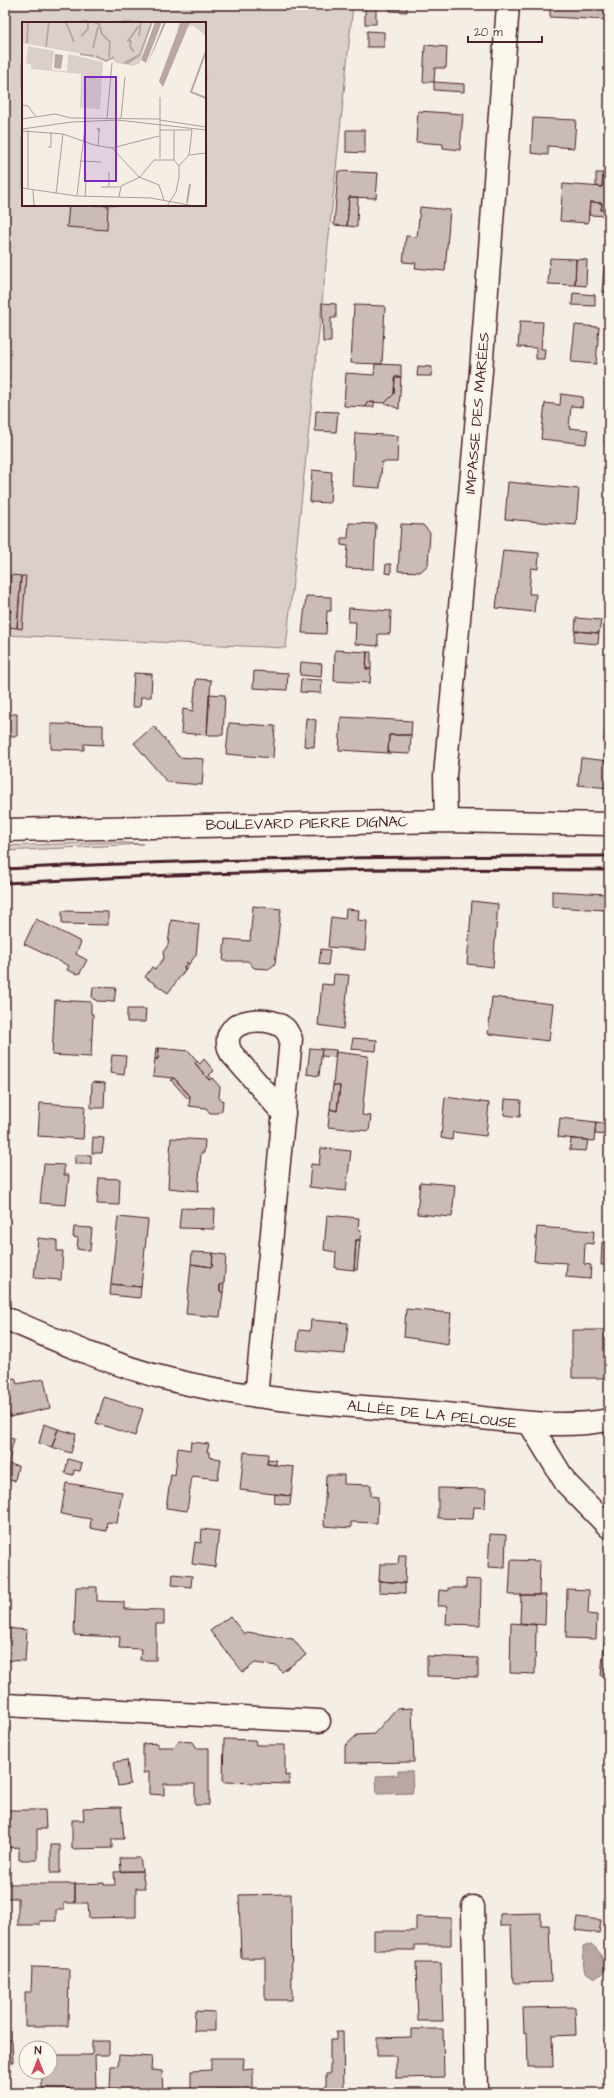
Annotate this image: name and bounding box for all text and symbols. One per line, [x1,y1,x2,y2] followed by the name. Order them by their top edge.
[468,18,542,44] scale bar
[22,22,206,206] inset map
[474,24,503,41] text: 20 m
[460,331,495,495] street label: IMPASSE DES MARÉES
[205,811,409,836] street label: BOULEVARD PIERRE DIGNAC
[346,1395,518,1434] street label: ALLÉE DE LA PELOUSE
[18,2040,58,2080] north arrow
[35,2043,42,2058] text: N

